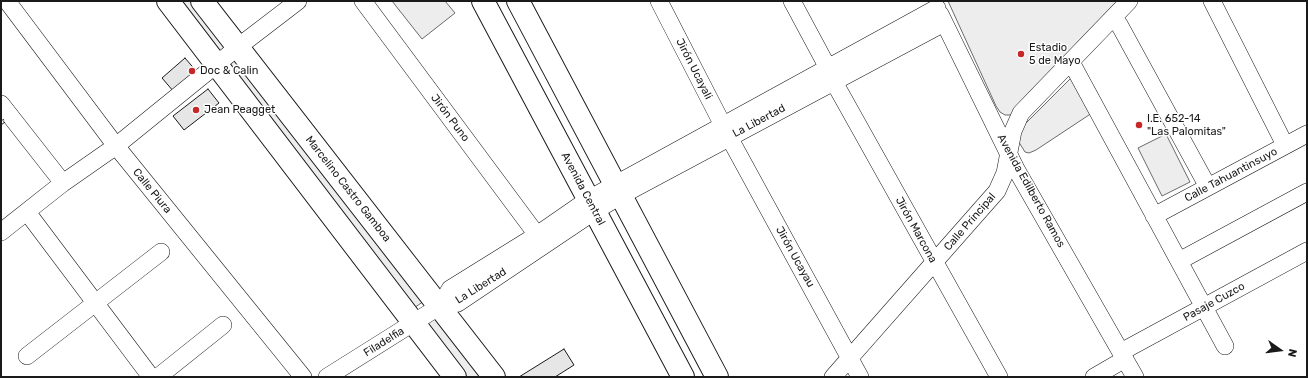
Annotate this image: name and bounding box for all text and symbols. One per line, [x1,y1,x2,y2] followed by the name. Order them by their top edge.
[673,36,715,102] street label: Jirón Ucayali
[1029,41,1080,67] place label: Estadio 5 de Mayo
[1016,49,1026,59] marker: Estadio 5 de Mayo
[200,64,258,78] place label: Doc & Calin
[187,66,197,76] marker: Doc & Calin
[428,92,472,144] street label: Jirón Puno
[730,102,788,140] street label: La Libertad
[204,103,275,117] place label: Jean Peagget
[191,105,201,115] marker: Jean Peagget
[1147,112,1226,138] place label: I.E. 652-14 "Las Palomitas"
[1134,120,1144,130] marker: I.E. 652-14 "Las Palomitas"
[994,132,1068,250] street label: Avenida Edilberto Ramos
[303,133,393,245] street label: Marcelino Castro Gamboa
[1182,145,1280,205] street label: Calle Tahuantinsuyo
[558,150,608,228] street label: Avenida Central
[130,166,174,216] street label: Calle Piura
[941,190,999,254] street label: Calle Principal
[892,195,940,265] street label: Jirón Marcona
[773,224,817,290] street label: Jirón Ucayau
[453,265,509,307] street label: La Libertad
[1181,280,1247,324] street label: Pasaje Cuzco
[361,324,407,360] street label: Filadelfia
[1260,330,1300,370] north arrow
[1285,348,1299,358] text: N

